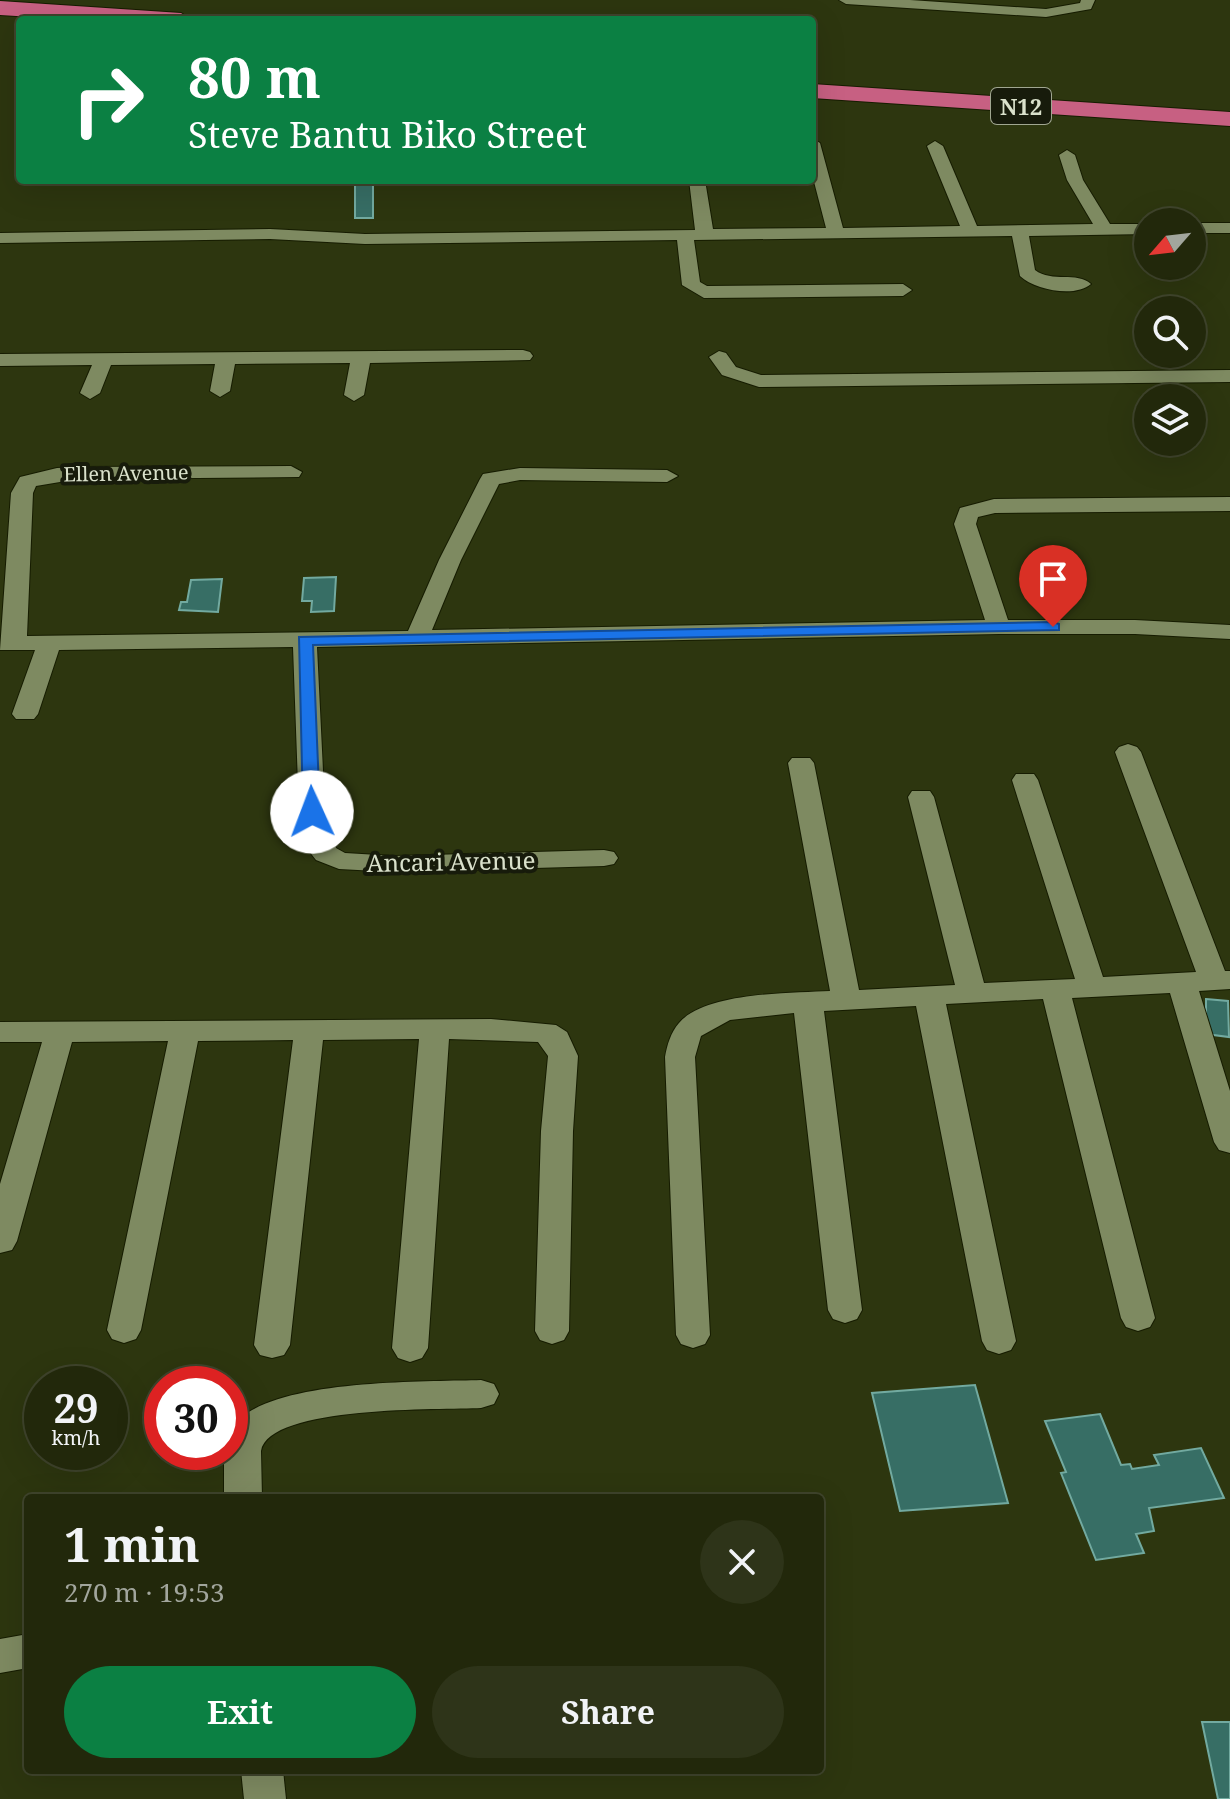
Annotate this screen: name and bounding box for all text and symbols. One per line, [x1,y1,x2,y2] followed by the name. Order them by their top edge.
[188,38,321,114] text: 80 m
[56,48,160,152] icon: right
[991,88,1051,124] road number: N12
[188,110,587,159] text: Steve Bantu Biko Street
[1134,208,1206,280] north arrow
[1134,208,1206,456] map controls
[1134,296,1206,368] button: search
[1134,384,1206,456] button: layers
[63,458,189,488] street label: Ellen Avenue
[1019,545,1087,627] pin
[1031,557,1075,601] icon: arrive
[270,770,354,854] position arrow
[366,843,536,879] street label: Ancari Avenue
[144,1366,248,1470] speed limit sign: 30
[53,1380,99,1435] text: 29
[51,1424,101,1451] text: km/h
[64,1511,200,1576] text: 1 min
[700,1520,784,1604] button: close
[64,1574,225,1610] text: 270 m · 19:53
[64,1666,416,1758] button: Exit
[432,1666,784,1758] button: Share

